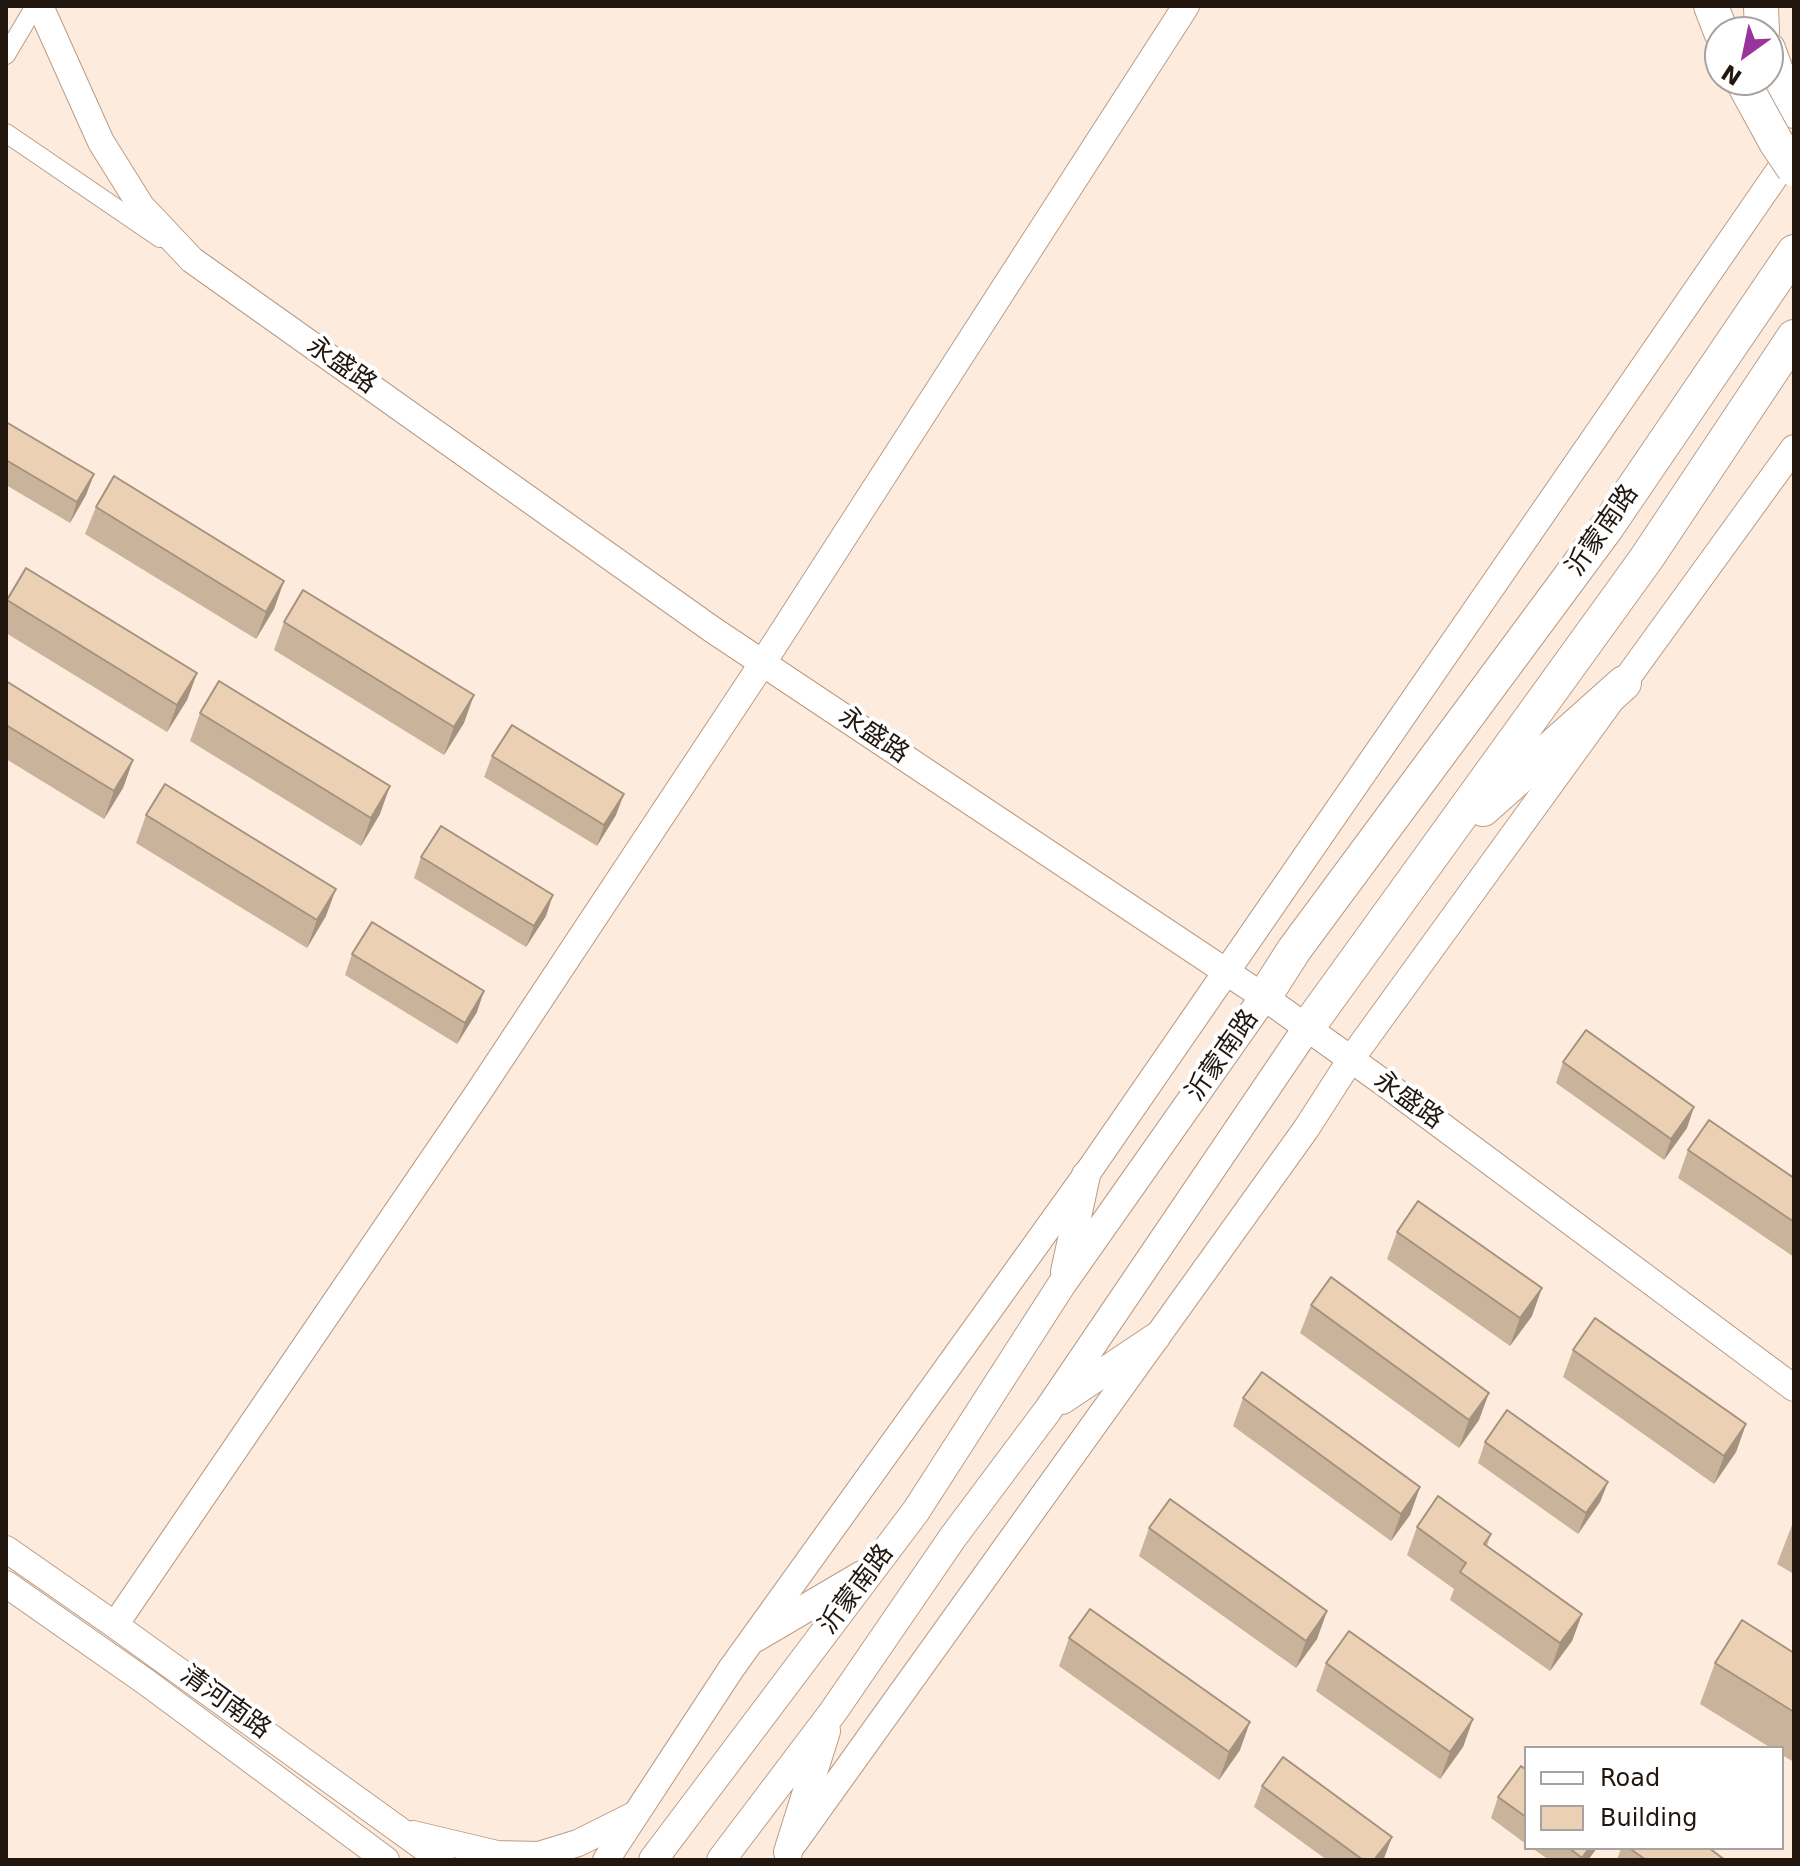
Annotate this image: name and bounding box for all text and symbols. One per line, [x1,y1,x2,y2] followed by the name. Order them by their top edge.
[1704,16,1784,96] north arrow
[1717,59,1746,90] text: N
[300,331,382,401] street label: 永盛路
[1560,479,1646,583] street label: 沂蒙南路
[832,701,914,771] street label: 永盛路
[1180,1004,1266,1108] street label: 沂蒙南路
[1367,1065,1449,1137] street label: 永盛路
[813,1539,901,1641] street label: 沂蒙南路
[174,1660,276,1746] street label: 清河南路
[1524,1746,1784,1850] legend
[1600,1764,1660,1792] text: Road
[1600,1804,1697,1832] text: Building

